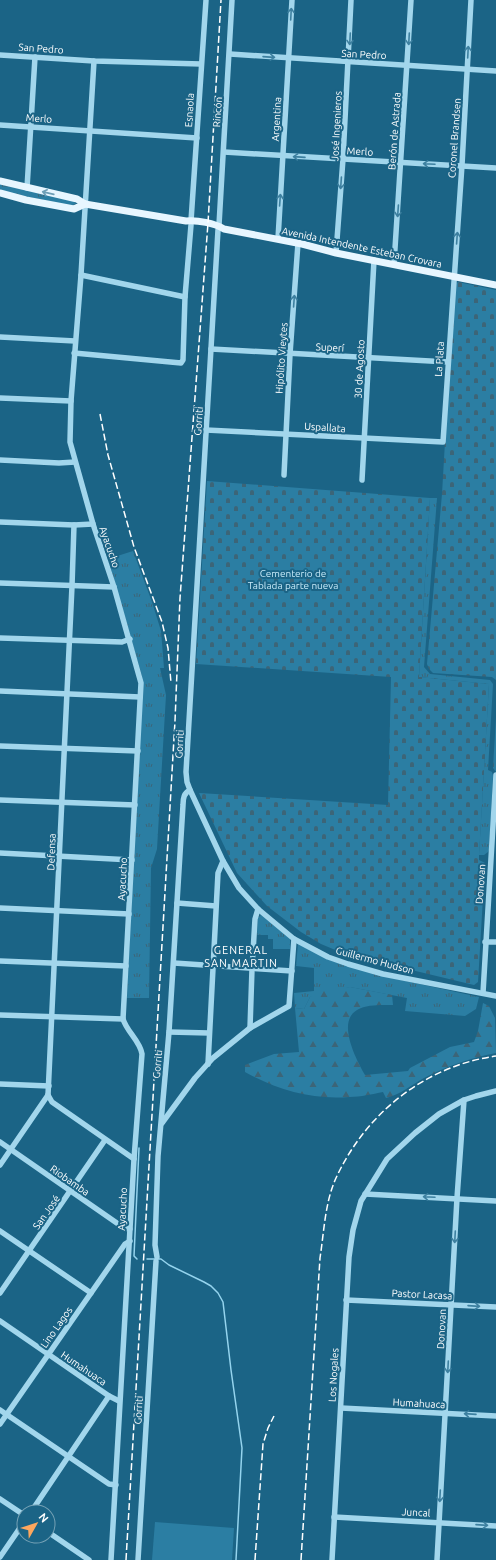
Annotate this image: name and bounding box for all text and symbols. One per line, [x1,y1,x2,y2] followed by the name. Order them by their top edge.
[287,8,295,21] one-way arrow
[346,32,353,45] one-way arrow
[405,32,412,45] one-way arrow
[18,41,64,56] street label: San Pedro
[465,46,472,59] one-way arrow
[341,48,387,61] street label: San Pedro
[262,54,275,61] one-way arrow
[329,91,344,161] street label: José Ingenieros
[386,92,403,170] street label: Berón de Astrada
[183,93,196,128] street label: Esnaola
[211,96,224,128] street label: Rincón
[270,97,283,142] street label: Argentina
[446,98,463,178] street label: Coronel Brandsen
[25,112,53,125] street label: Merlo
[346,145,374,158] street label: Merlo
[293,153,306,160] one-way arrow
[423,160,436,167] one-way arrow
[338,176,345,189] one-way arrow
[42,188,55,196] one-way arrow
[277,194,284,207] one-way arrow
[395,204,402,217] one-way arrow
[281,225,443,270] street label: Avenida Intendente Esteban Crovara
[453,232,460,245] one-way arrow
[291,295,298,308] one-way arrow
[274,322,289,394] street label: Hipólito Vieytes
[352,339,367,399] street label: 30 de Agosto
[315,341,345,354] street label: Superí
[433,341,446,377] street label: La Plata
[192,406,205,436] street label: Gorriti
[304,421,346,434] street label: Uspallata
[97,525,122,569] street label: Ayacucho
[248,568,338,591] park label: Cementerio de Tablada parte nueva
[173,729,186,759] street label: Gorriti
[45,833,58,871] street label: Defensa
[116,857,129,901] street label: Ayacucho
[474,864,487,904] street label: Donovan
[204,944,278,969] district label: GENERAL SAN MARTIN
[335,945,415,976] street label: Guillermo Hudson
[151,1049,164,1079] street label: Gorriti
[48,1163,91,1198] street label: Riobamba
[116,1187,129,1231] street label: Ayacucho
[31,1193,62,1231] street label: San José
[423,1193,436,1200] one-way arrow
[451,1230,459,1243] one-way arrow
[391,1287,453,1302] street label: Pastor Lacasa
[467,1302,480,1309] one-way arrow
[38,1305,75,1350] street label: Lino Lagos
[435,1309,448,1349] street label: Donovan
[327,1348,340,1402] street label: Los Nogales
[59,1349,109,1388] street label: Humahuaca
[444,1360,451,1373] one-way arrow
[132,1395,145,1425] street label: Gorriti
[392,1397,446,1410] street label: Humahuaca
[464,1411,477,1418] one-way arrow
[437,1489,444,1502] one-way arrow
[16,1504,56,1544] north arrow
[401,1506,431,1519] street label: Juncal
[37,1511,51,1525] text: N
[475,1522,488,1529] one-way arrow

